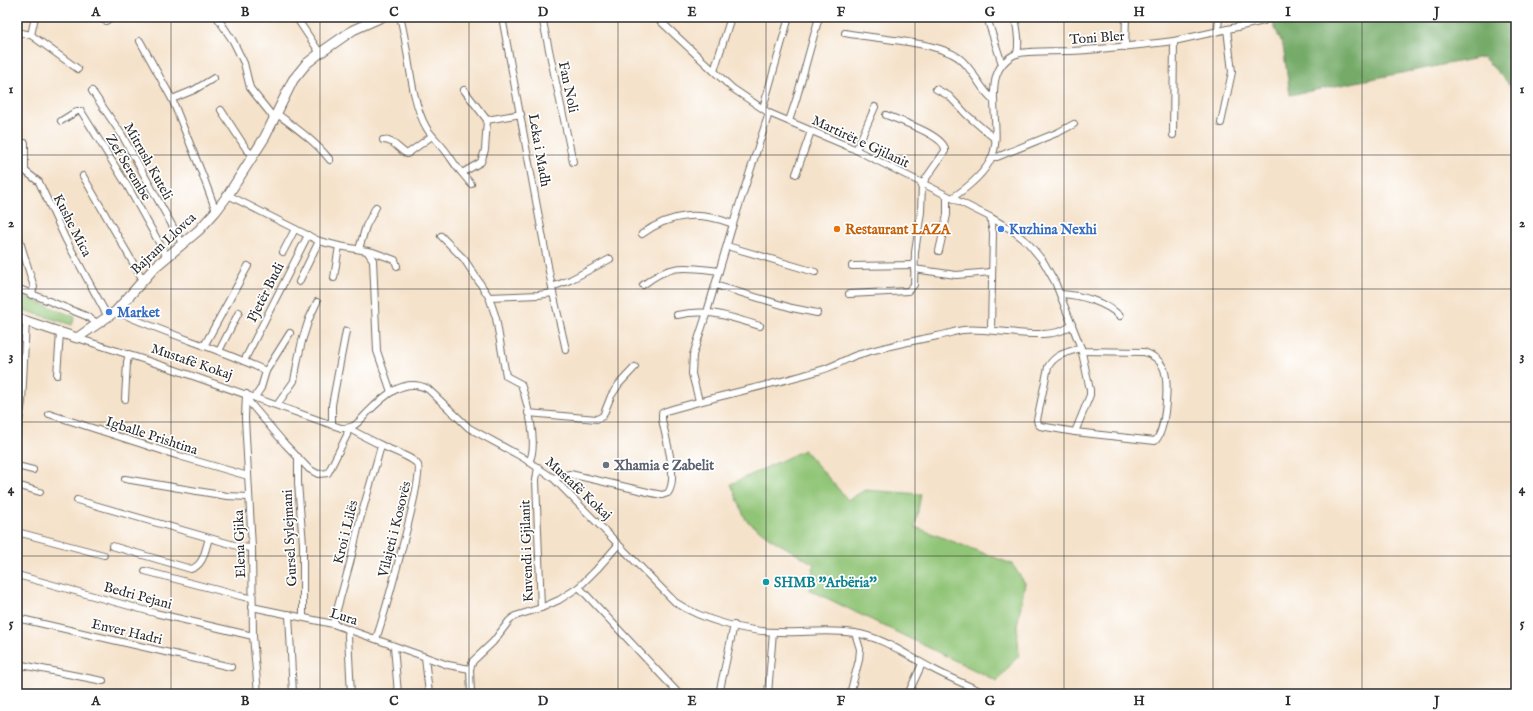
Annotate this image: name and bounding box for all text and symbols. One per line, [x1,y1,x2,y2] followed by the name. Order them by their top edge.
[91,4,102,21] text: A
[241,4,250,21] text: B
[389,4,399,21] text: C
[538,4,549,21] text: D
[687,4,697,21] text: E
[837,4,846,21] text: F
[985,4,996,21] text: G
[1133,4,1145,21] text: H
[1285,4,1291,21] text: I
[1432,4,1440,21] text: J
[1069,27,1125,49] street label: Toni Bler
[554,60,582,115] street label: Fan Noli
[9,81,14,98] text: 1
[1520,81,1525,98] text: 1
[809,111,913,173] street label: Martirët e Gjilanit
[524,112,554,189] street label: Leka i Madh
[119,120,177,204] street label: Mitrush Kuteli
[101,131,155,204] street label: Zef Serembe
[49,191,96,261] street label: Kushe Mica
[127,208,201,279] street label: Bajram Llovca
[8,215,14,232] text: 2
[1519,215,1525,232] text: 2
[845,221,952,239] place label: Restaurant LAZA
[1009,221,1097,239] place label: Kuzhina Nexhi
[832,224,842,234] marker: Restaurant LAZA
[996,224,1006,234] marker: Kuzhina Nexhi
[243,259,289,326] street label: Pjetër Budi
[117,304,160,322] place label: Market
[104,307,114,317] marker: Market
[149,340,235,384] street label: Mustafë Kokaj
[9,348,14,365] text: 3
[1520,348,1525,365] text: 3
[103,413,201,460] street label: Igballe Prishtina
[541,453,616,524] street label: Mustafë Kokaj
[613,457,714,475] place label: Xhamia e Zabelit
[601,460,611,470] marker: Xhamia e Zabelit
[374,479,416,580] street label: Vilajeti i Kosovës
[8,481,15,498] text: 4
[1519,481,1526,498] text: 4
[278,489,302,587] street label: Gursel Sylejmani
[329,498,363,566] street label: Kroi i Lilës
[516,499,538,602] street label: Kuvendi i Gjilanit
[230,509,250,578] street label: Elena Gjika
[774,574,877,592] place label: SHMB ''Arbëria''
[761,577,771,587] marker: SHMB ''Arbëria''
[102,578,174,614] street label: Bedri Pejani
[327,604,361,630] street label: Lura
[9,615,14,632] text: 5
[90,615,164,649] street label: Enver Hadri
[1520,615,1525,632] text: 5
[91,693,102,710] text: A
[241,693,250,710] text: B
[389,693,399,710] text: C
[538,693,549,710] text: D
[687,693,697,710] text: E
[837,693,846,710] text: F
[985,693,996,710] text: G
[1133,693,1145,710] text: H
[1285,693,1291,710] text: I
[1432,693,1440,710] text: J

